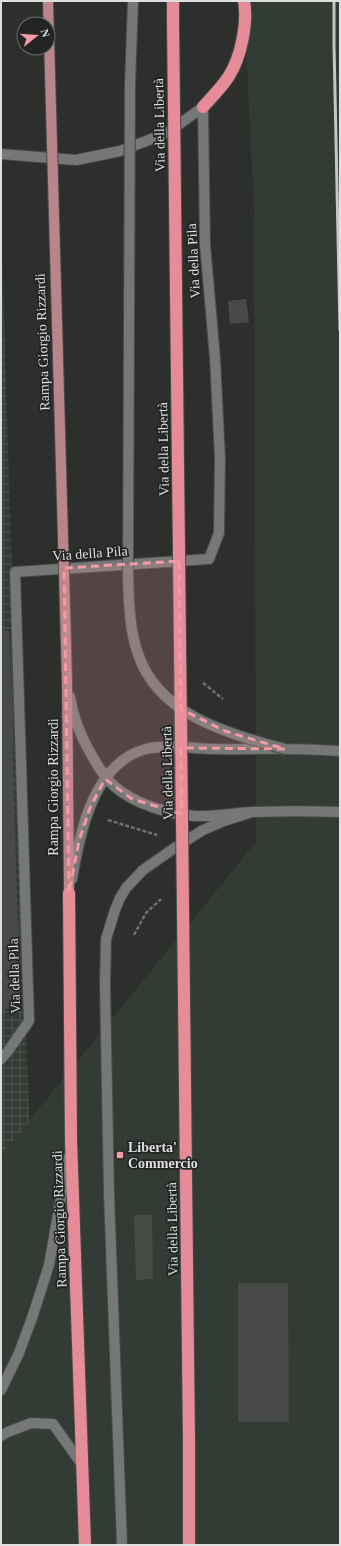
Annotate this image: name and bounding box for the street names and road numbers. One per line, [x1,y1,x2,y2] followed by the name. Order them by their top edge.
[151,77,168,172] street label: Via della Libertà
[184,222,203,299] street label: Via della Pila
[33,273,52,411] street label: Rampa Giorgio Rizzardi
[155,401,172,496] street label: Via della Libertà
[52,543,129,564] street label: Via della Pila
[46,718,61,856] street label: Rampa Giorgio Rizzardi
[159,725,176,820] street label: Via della Libertà
[6,937,23,1014] street label: Via della Pila
[50,1150,69,1288] street label: Rampa Giorgio Rizzardi
[164,1181,181,1276] street label: Via della Libertà

